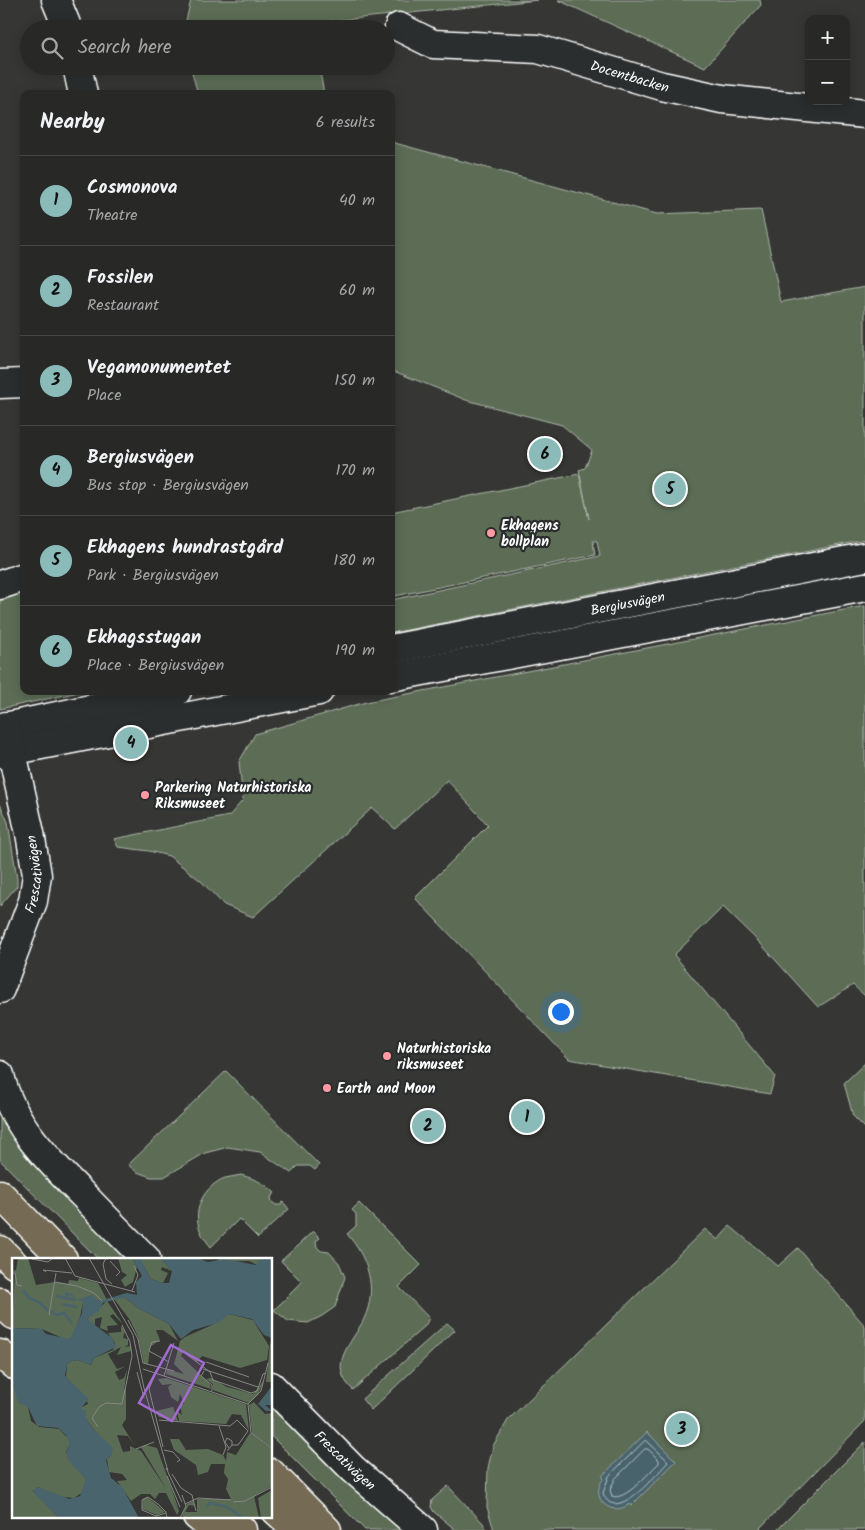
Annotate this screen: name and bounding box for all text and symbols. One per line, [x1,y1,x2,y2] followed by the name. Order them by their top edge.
[805,15,850,105] map controls
[805,15,850,60] button: +
[20,20,395,75] search box
[78,33,172,63] text: Search here
[38,34,66,62] icon: search
[587,55,671,99] street label: Docentbacken
[805,60,850,105] button: −
[40,106,105,139] text: Nearby
[316,110,375,135] text: 6 results
[87,173,177,203] text: Cosmonova
[54,188,58,213] text: 1
[339,188,375,213] text: 40 m
[87,203,138,228] text: Theatre
[87,263,154,293] text: Fossilen
[51,278,61,303] text: 2
[339,278,375,303] text: 60 m
[87,293,159,318] text: Restaurant
[87,353,231,383] text: Vegamonumentet
[52,368,60,393] text: 3
[334,368,375,393] text: 150 m
[87,383,121,408] text: Place
[529,435,561,473] pin: 6
[87,443,194,473] text: Bergiusvägen
[52,458,60,483] text: 4
[335,458,375,483] text: 170 m
[654,470,686,508] pin: 5
[87,473,249,498] text: Bus stop · Bergiusvägen
[501,515,559,553] place label: Ekhagens bollplan
[485,527,497,539] marker: Ekhagens bollplan
[87,533,283,563] text: Ekhagens hundrastgård
[52,548,60,573] text: 5
[333,548,375,573] text: 180 m
[87,563,219,588] text: Park · Bergiusvägen
[589,586,667,622] street label: Bergiusvägen
[87,623,201,653] text: Ekhagsstugan
[52,638,60,663] text: 6
[335,638,375,663] text: 190 m
[87,653,224,678] text: Place · Bergiusvägen
[115,724,147,762] pin: 4
[155,777,311,815] place label: Parkering Naturhistoriska Riksmuseet
[139,789,151,801] marker: Parkering Naturhistoriska Riksmuseet
[19,833,49,917] street label: Frescativägen
[548,999,574,1025] your location
[397,1038,491,1076] place label: Naturhistoriska riksmuseet
[381,1050,393,1062] marker: Naturhistoriska riksmuseet
[337,1078,436,1100] place label: Earth and Moon
[321,1082,333,1094] marker: Earth and Moon
[511,1098,543,1136] pin: 1
[412,1107,444,1145] pin: 2
[12,1258,272,1518] inset map
[666,1410,698,1448] pin: 3
[309,1426,380,1496] street label: Frescativägen

